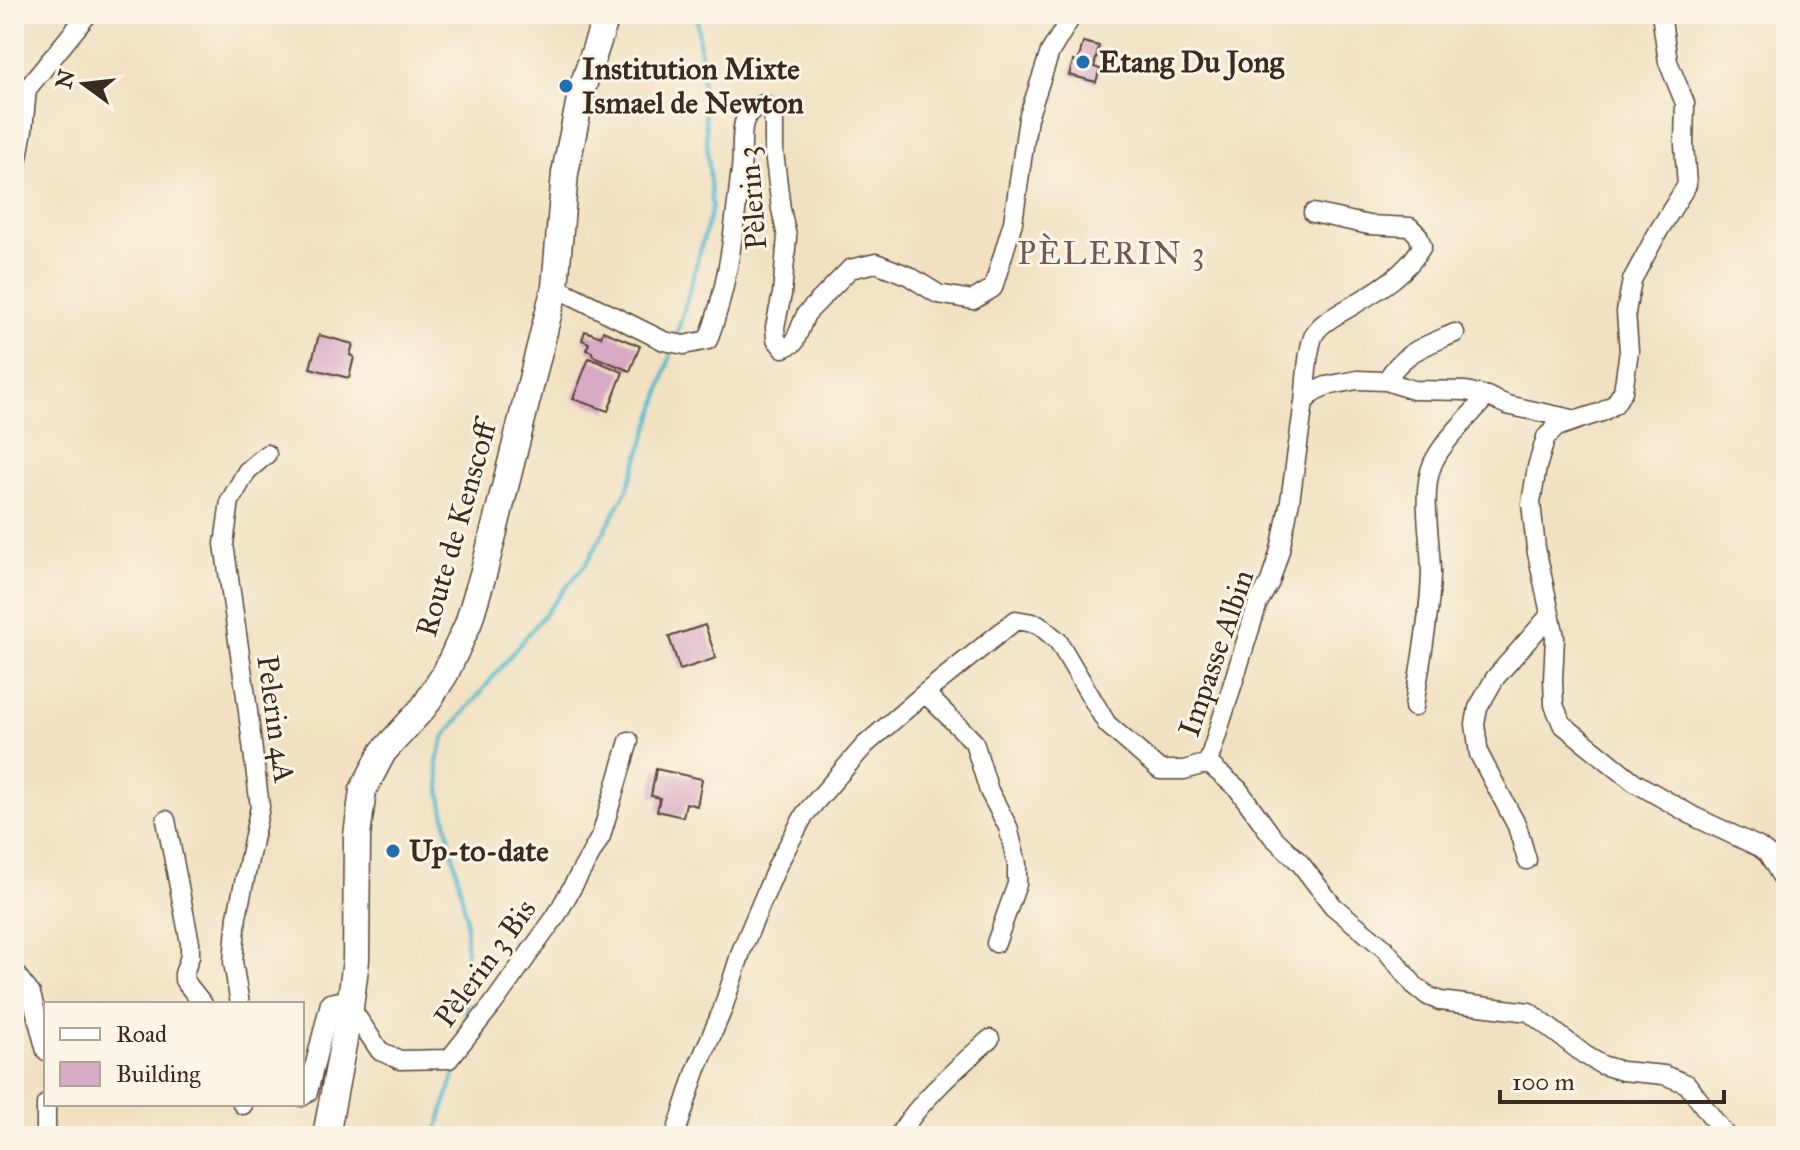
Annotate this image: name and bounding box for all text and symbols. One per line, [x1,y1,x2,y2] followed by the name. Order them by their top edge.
[44,44,124,124] north arrow
[1099,44,1285,81] place label: Etang Du Jong
[582,51,805,121] place label: Institution Mixte Ismael de Newton
[1074,53,1092,71] marker: Etang Du Jong
[50,66,81,91] text: N
[557,77,575,95] marker: Institution Mixte Ismael de Newton
[730,145,774,251] street label: Pèlerin 3
[1018,233,1206,273] district label: PÈLERIN 3
[408,412,505,641] street label: Route de Kenscoff
[1171,565,1261,741] street label: Impasse Albin
[249,653,303,785] street label: Pelerin 4A
[409,833,549,869] place label: Up-to-date
[384,842,402,860] marker: Up-to-date
[427,892,543,1034] street label: Pèlerin 3 Bis
[44,1002,304,1106] legend
[116,1019,167,1049] text: Road
[1500,1054,1724,1104] scale bar
[116,1059,201,1089] text: Building
[1512,1067,1575,1097] text: 100 m

